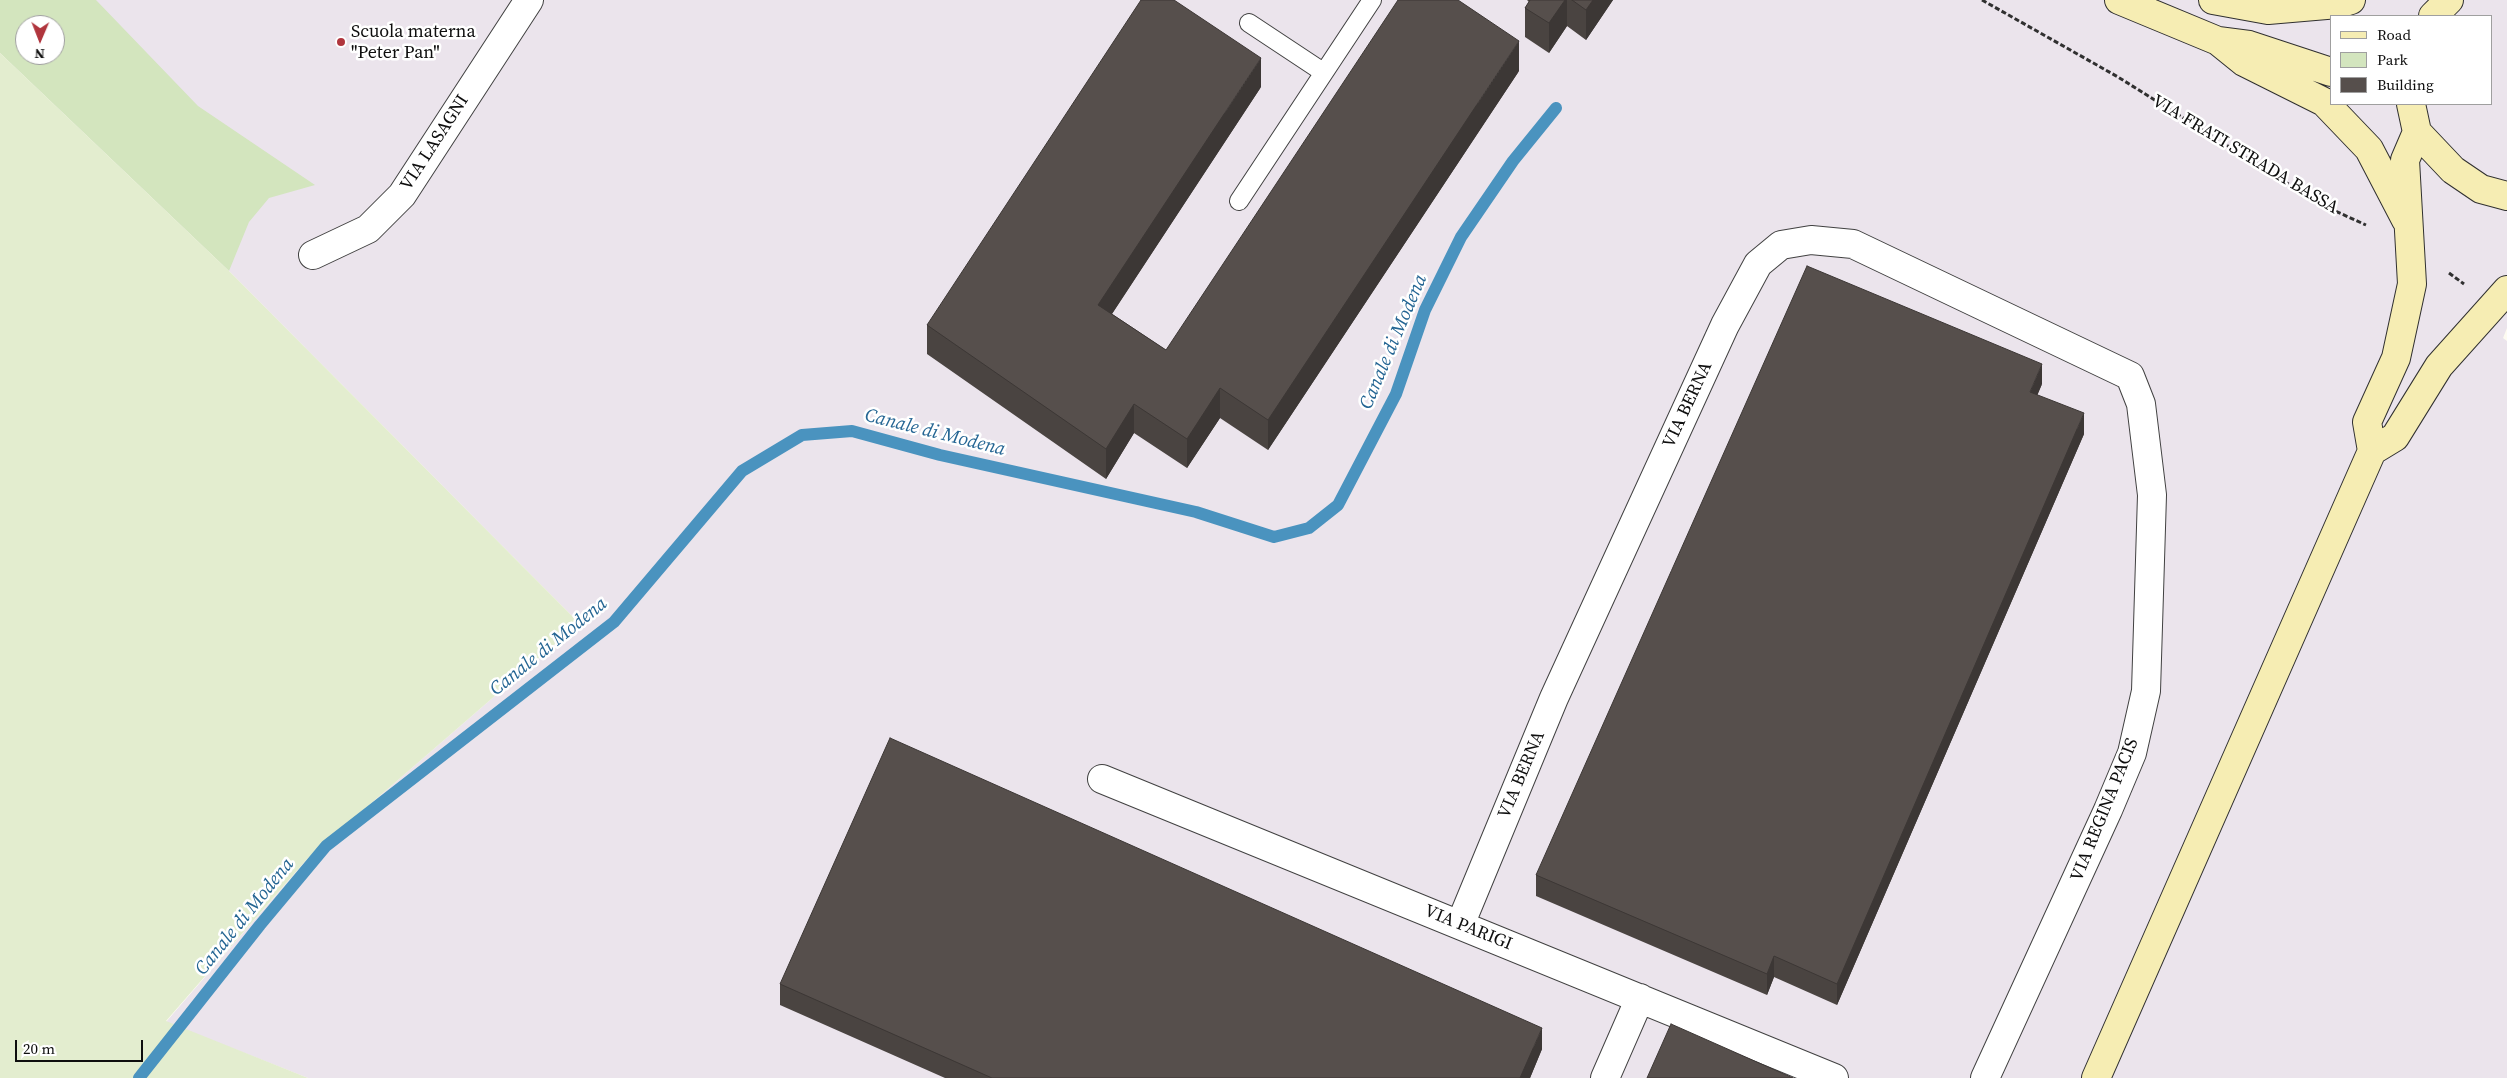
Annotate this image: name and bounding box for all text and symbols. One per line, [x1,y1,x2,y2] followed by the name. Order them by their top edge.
[15,15,65,65] north arrow
[2330,15,2492,105] legend
[351,21,476,64] place label: Scuola materna "Peter Pan"
[2377,24,2411,45] text: Road
[335,36,347,48] marker: Scuola materna "Peter Pan"
[34,44,45,64] text: N
[2377,49,2408,70] text: Park
[2377,74,2434,95] text: Building
[396,91,474,195] street label: VIA LASAGNI
[2148,91,2342,219] street label: VIA FRATI STRADA BASSA
[1355,271,1433,413] water label: Canale di Modena
[1659,358,1717,452] street label: VIA BERNA
[862,405,1008,461] water label: Canale di Modena
[486,593,612,701] water label: Canale di Modena
[1494,728,1550,822] street label: VIA BERNA
[2066,735,2144,885] street label: VIA REGINA PACIS
[191,854,299,980] water label: Canale di Modena
[1421,901,1515,955] street label: VIA PARIGI
[18,1030,145,1062] scale bar
[23,1038,55,1059] text: 20 m

